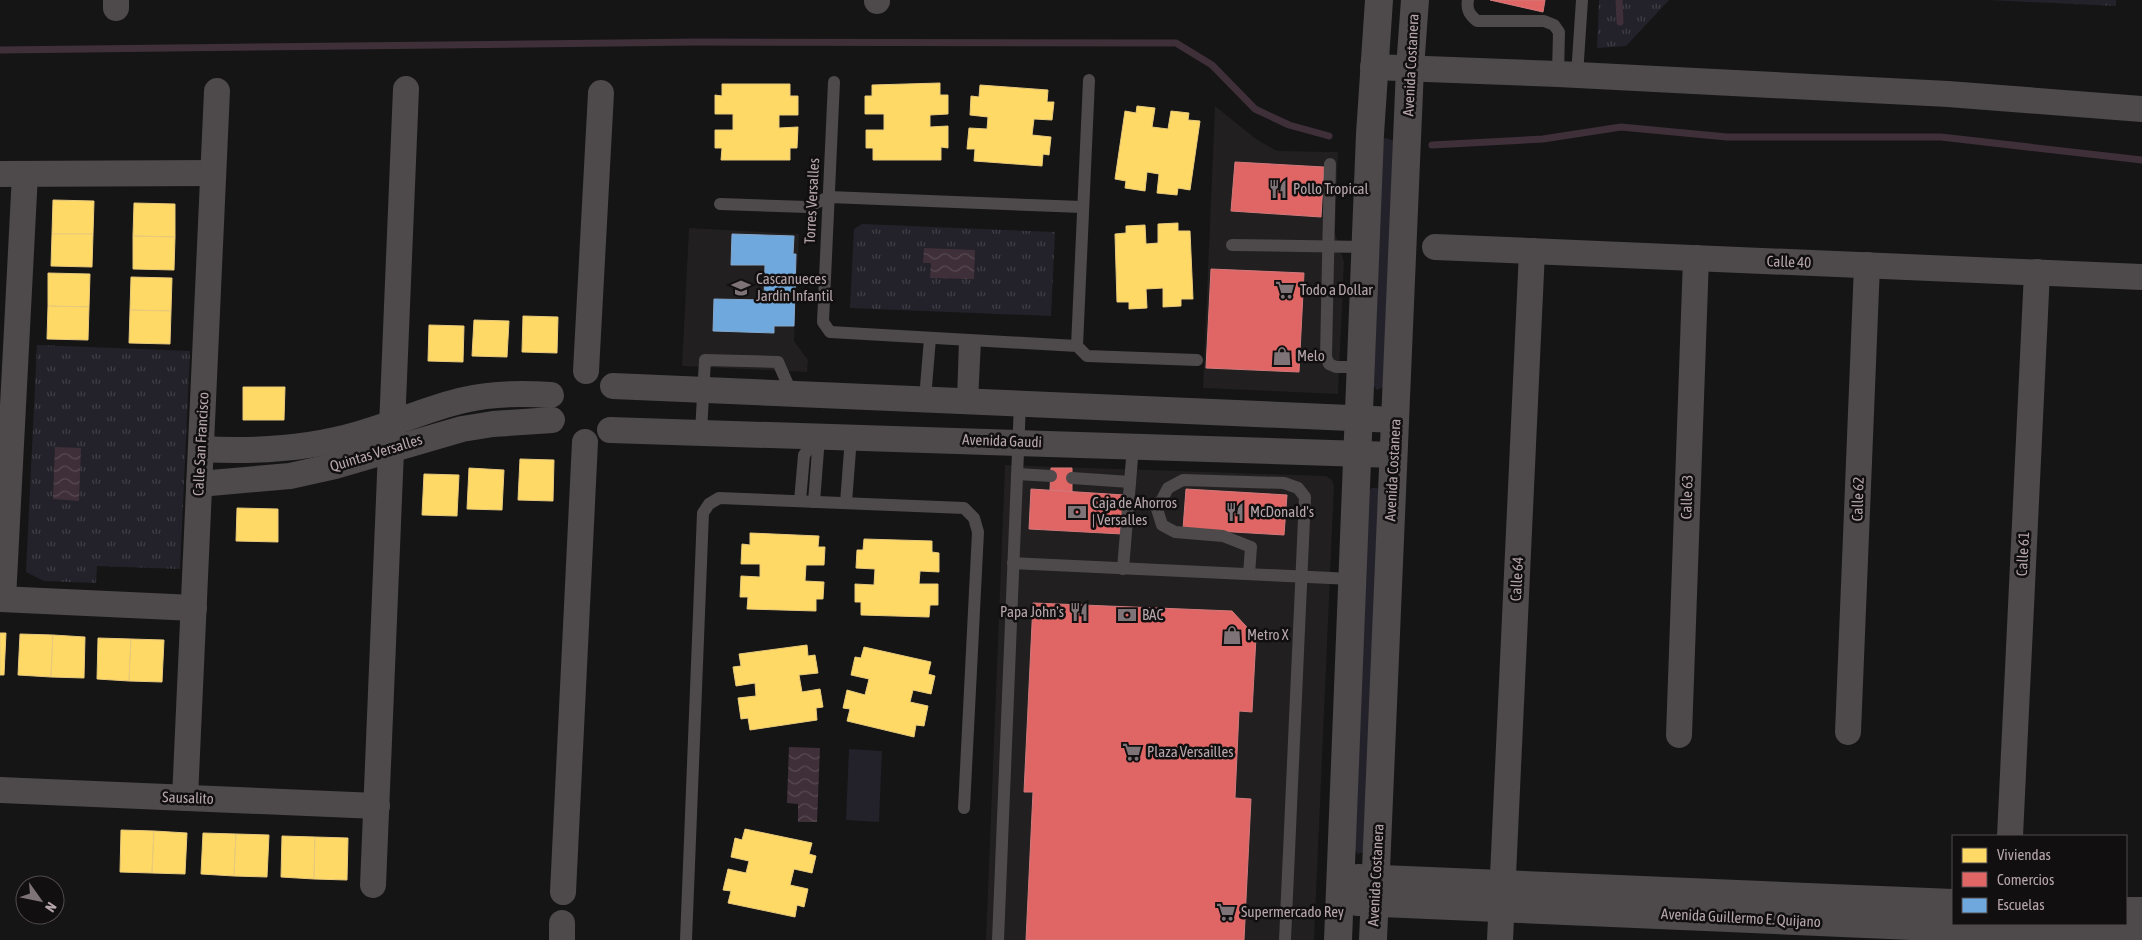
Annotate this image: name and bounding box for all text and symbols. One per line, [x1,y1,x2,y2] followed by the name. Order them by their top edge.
[1399,13,1422,117] street label: Avenida Costanera
[801,158,822,244] street label: Torres Versalles
[1267,178,1289,200] restaurant icon: Pollo Tropical
[1293,180,1368,197] place label: Pollo Tropical
[1766,252,1812,271] street label: Calle 40
[756,270,833,304] place label: Cascanueces Jardín Infantil
[730,277,752,299] school or university icon: Cascanueces Jardín Infantil
[1274,279,1296,301] supermarket icon: Todo a Dollar
[1300,281,1373,298] place label: Todo a Dollar
[1271,345,1293,367] shop icon: Melo
[1297,347,1325,364] place label: Melo
[189,392,212,496] street label: Calle San Francisco
[1381,418,1404,522] street label: Avenida Costanera
[328,430,424,475] street label: Quintas Versalles
[962,431,1042,450] street label: Avenida Gaudi
[1677,474,1696,520] street label: Calle 63
[1848,476,1867,522] street label: Calle 62
[1092,494,1177,528] place label: Caja de Ahorros | Versalles
[1066,501,1088,523] bank icon: Caja de Ahorros | Versalles
[1224,501,1246,523] restaurant icon: McDonald's
[1250,503,1314,520] place label: McDonald's
[2013,531,2032,577] street label: Calle 61
[1507,556,1526,602] street label: Calle 64
[1068,601,1090,623] restaurant icon: Papa John's
[1000,603,1064,620] place label: Papa John's
[1116,604,1138,626] bank icon: BAC
[1142,606,1163,623] place label: BAC
[1221,624,1243,646] shop icon: Metro X
[1247,626,1289,643] place label: Metro X
[1121,741,1143,763] supermarket icon: Plaza Versailles
[1147,743,1234,760] place label: Plaza Versailles
[162,788,214,807] street label: Sausalito
[1364,823,1387,927] street label: Avenida Costanera
[1952,835,2127,925] legend
[1997,846,2051,863] text: Viviendas
[1997,871,2054,888] text: Comercios
[15,875,65,925] north arrow
[1997,896,2045,913] text: Escuelas
[42,899,60,915] text: N
[1215,901,1237,923] supermarket icon: Supermercado Rey
[1241,903,1344,920] place label: Supermercado Rey
[1661,905,1821,930] street label: Avenida Guillermo E. Quijano

